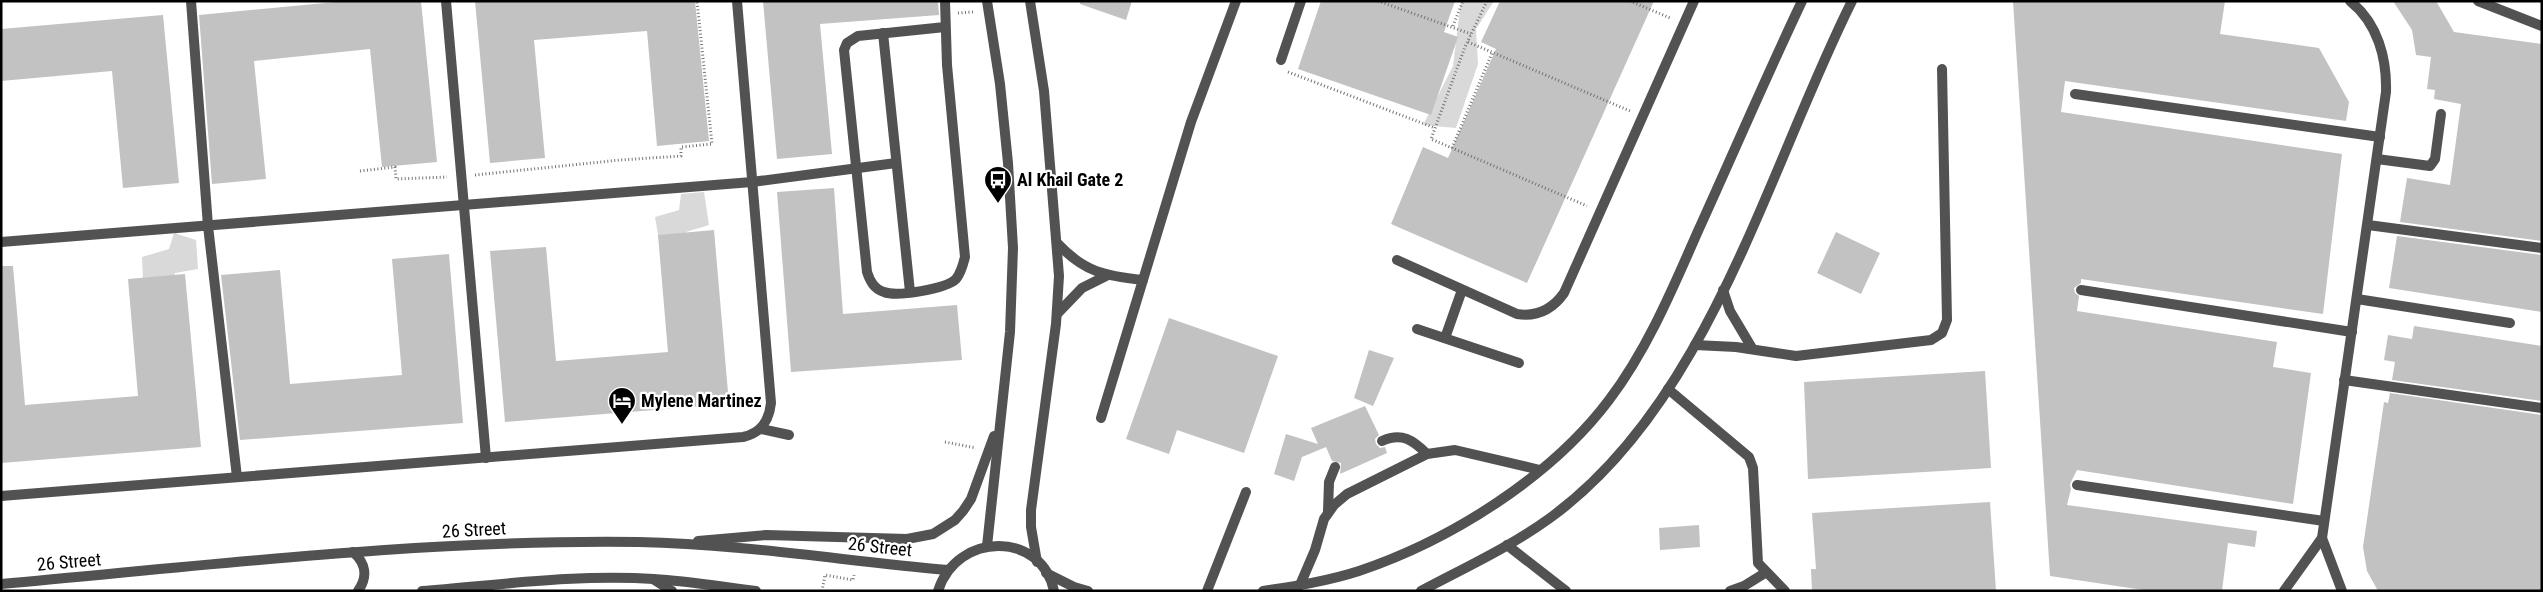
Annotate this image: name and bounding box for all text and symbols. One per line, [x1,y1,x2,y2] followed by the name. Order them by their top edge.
[983,165,1013,204] bus stop icon: Al Khail Gate 2
[1017,169,1123,190] place label: Al Khail Gate 2
[607,386,637,425] hotel icon: Mylene Martinez
[641,390,762,411] place label: Mylene Martinez
[441,517,507,542] street label: 26 Street
[847,533,913,560] street label: 26 Street
[36,548,102,575] street label: 26 Street

